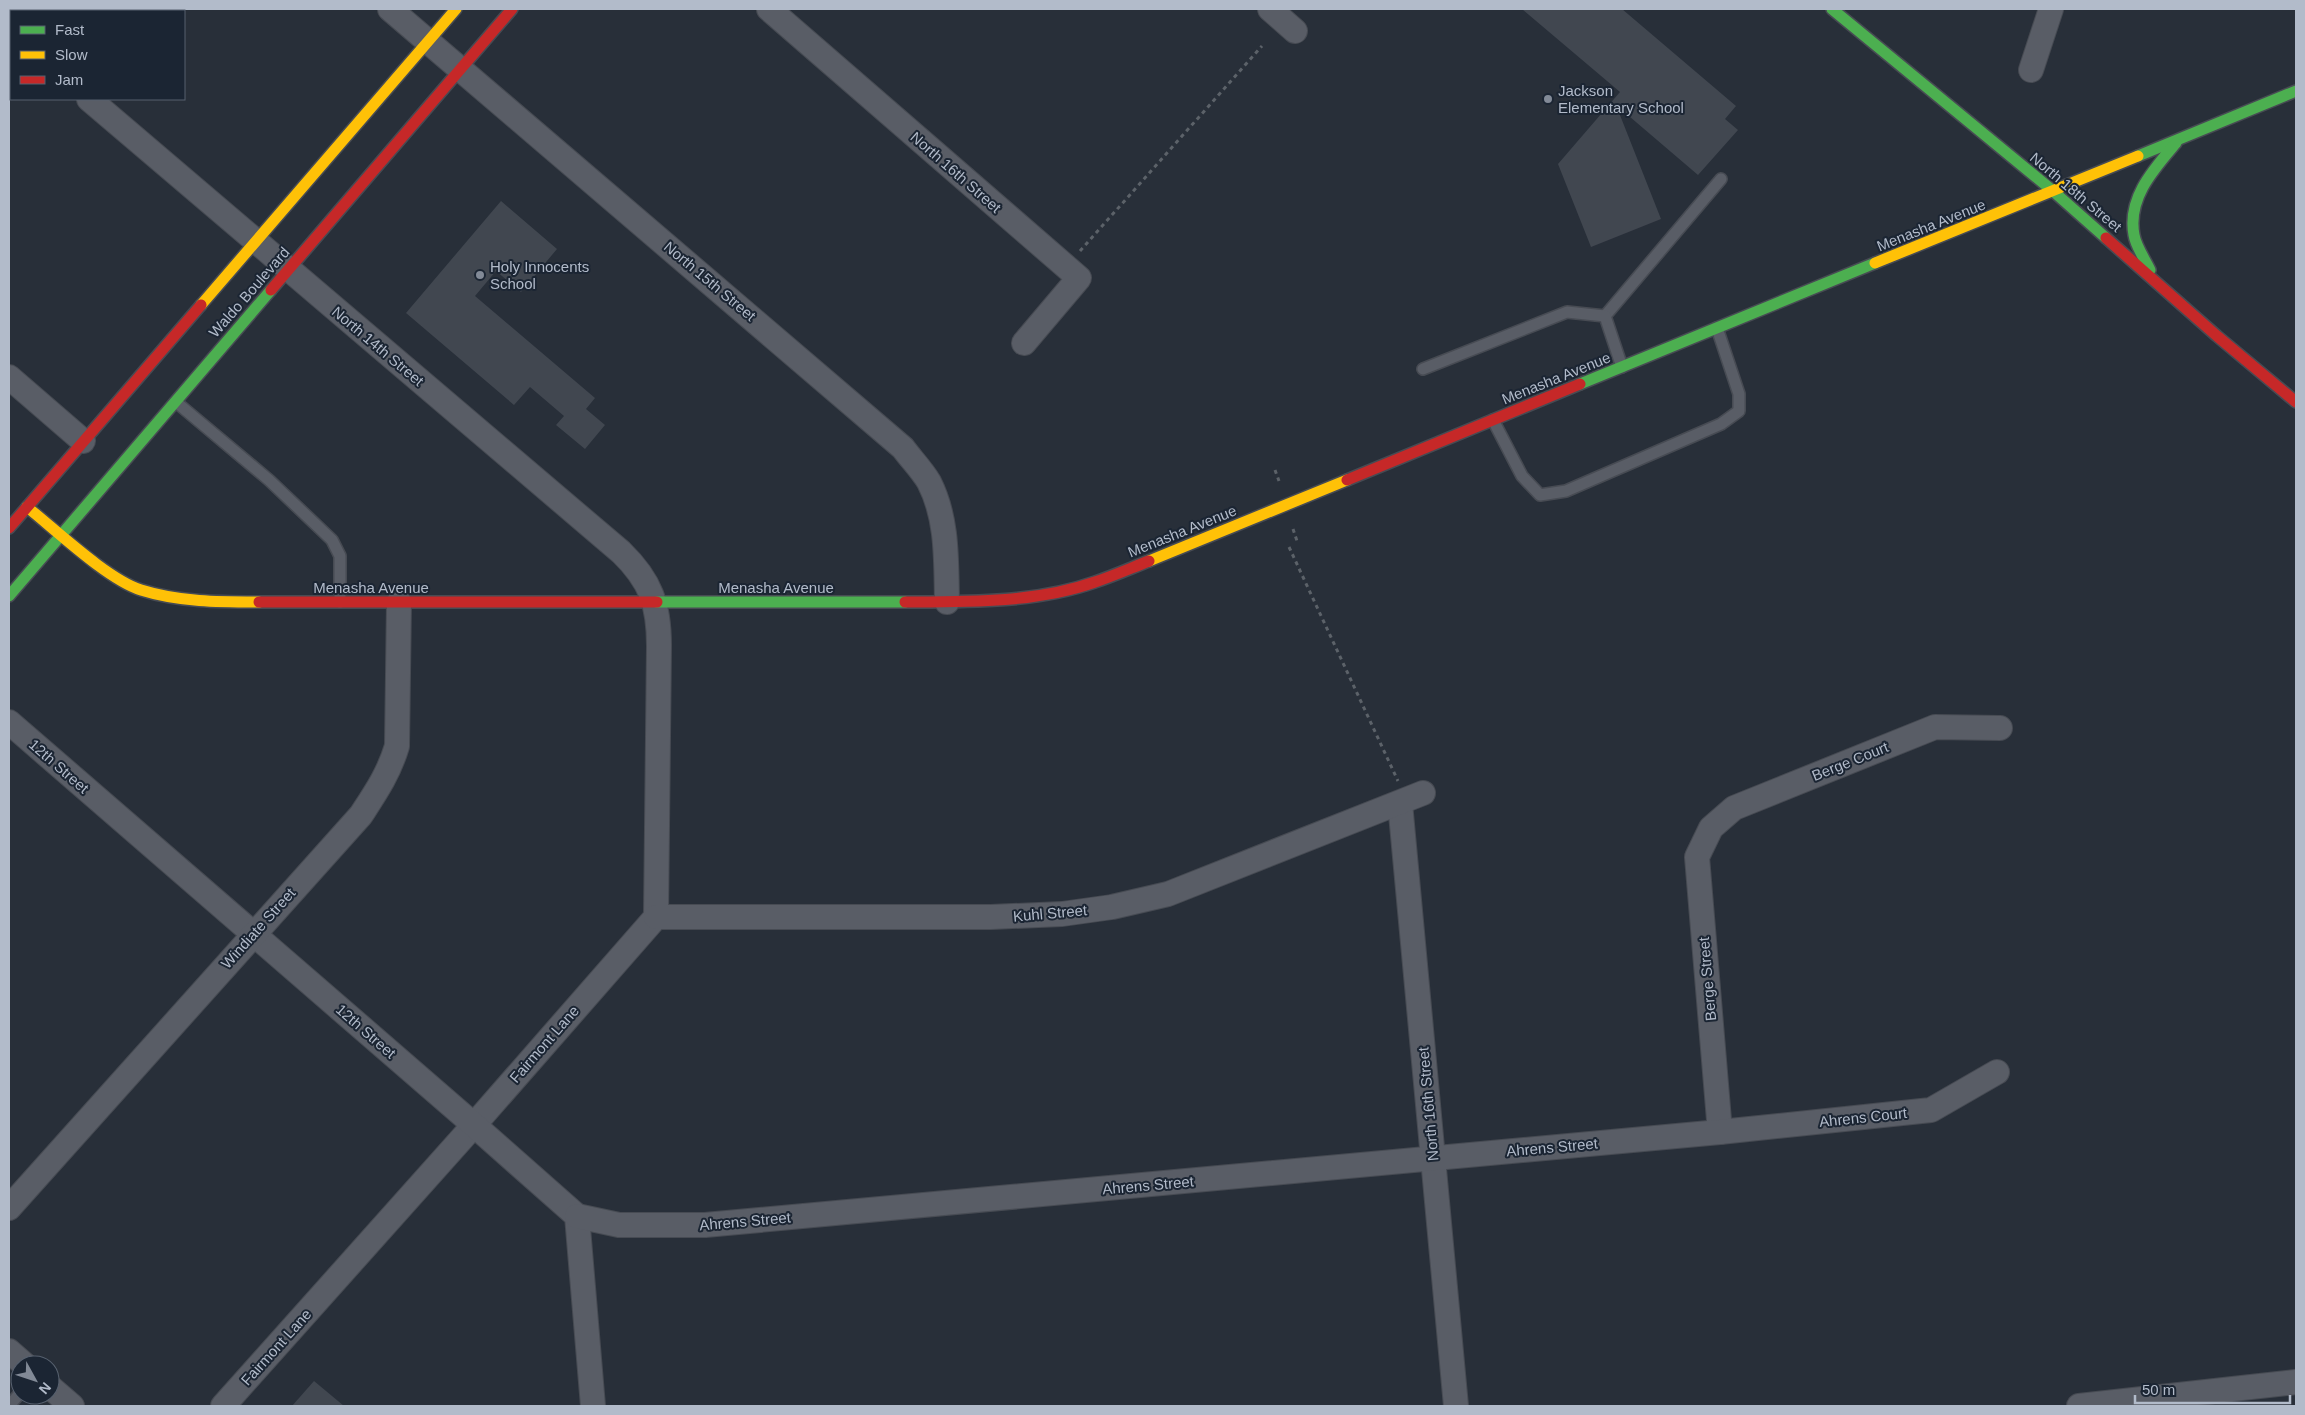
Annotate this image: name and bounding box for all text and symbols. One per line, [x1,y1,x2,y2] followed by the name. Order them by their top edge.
[10,10,185,100] legend
[55,21,85,38] text: Fast
[55,46,88,63] text: Slow
[55,71,83,88] text: Jam
[1558,82,1684,116] place label: Jackson Elementary School
[1542,93,1554,105] marker: Jackson Elementary School
[907,128,1005,216] street label: North 16th Street
[2027,149,2126,236] street label: North 18th Street
[1874,195,1988,255] street label: Menasha Avenue
[661,238,760,325] street label: North 15th Street
[205,244,293,340] street label: Waldo Boulevard
[490,258,589,292] place label: Holy Innocents School
[474,269,486,281] marker: Holy Innocents School
[329,303,428,390] street label: North 14th Street
[1499,348,1613,408] street label: Menasha Avenue
[1125,501,1239,561] street label: Menasha Avenue
[313,579,429,596] street label: Menasha Avenue
[718,579,834,596] street label: Menasha Avenue
[26,736,93,797] street label: 12th Street
[1809,738,1891,784] street label: Berge Court
[217,884,299,972] street label: Windiate Street
[1012,901,1089,925] street label: Kuhl Street
[1695,935,1719,1022] street label: Berge Street
[333,1001,400,1062] street label: 12th Street
[506,1002,582,1086] street label: Fairmont Lane
[1414,1046,1441,1162] street label: North 16th Street
[1818,1104,1909,1130] street label: Ahrens Court
[1506,1134,1599,1159] street label: Ahrens Street
[1102,1172,1195,1197] street label: Ahrens Street
[699,1208,792,1233] street label: Ahrens Street
[237,1305,315,1389] street label: Fairmont Lane
[10,1355,60,1405] north arrow
[2135,1372,2290,1404] scale bar
[36,1379,54,1397] text: N
[2142,1381,2175,1398] text: 50 m

